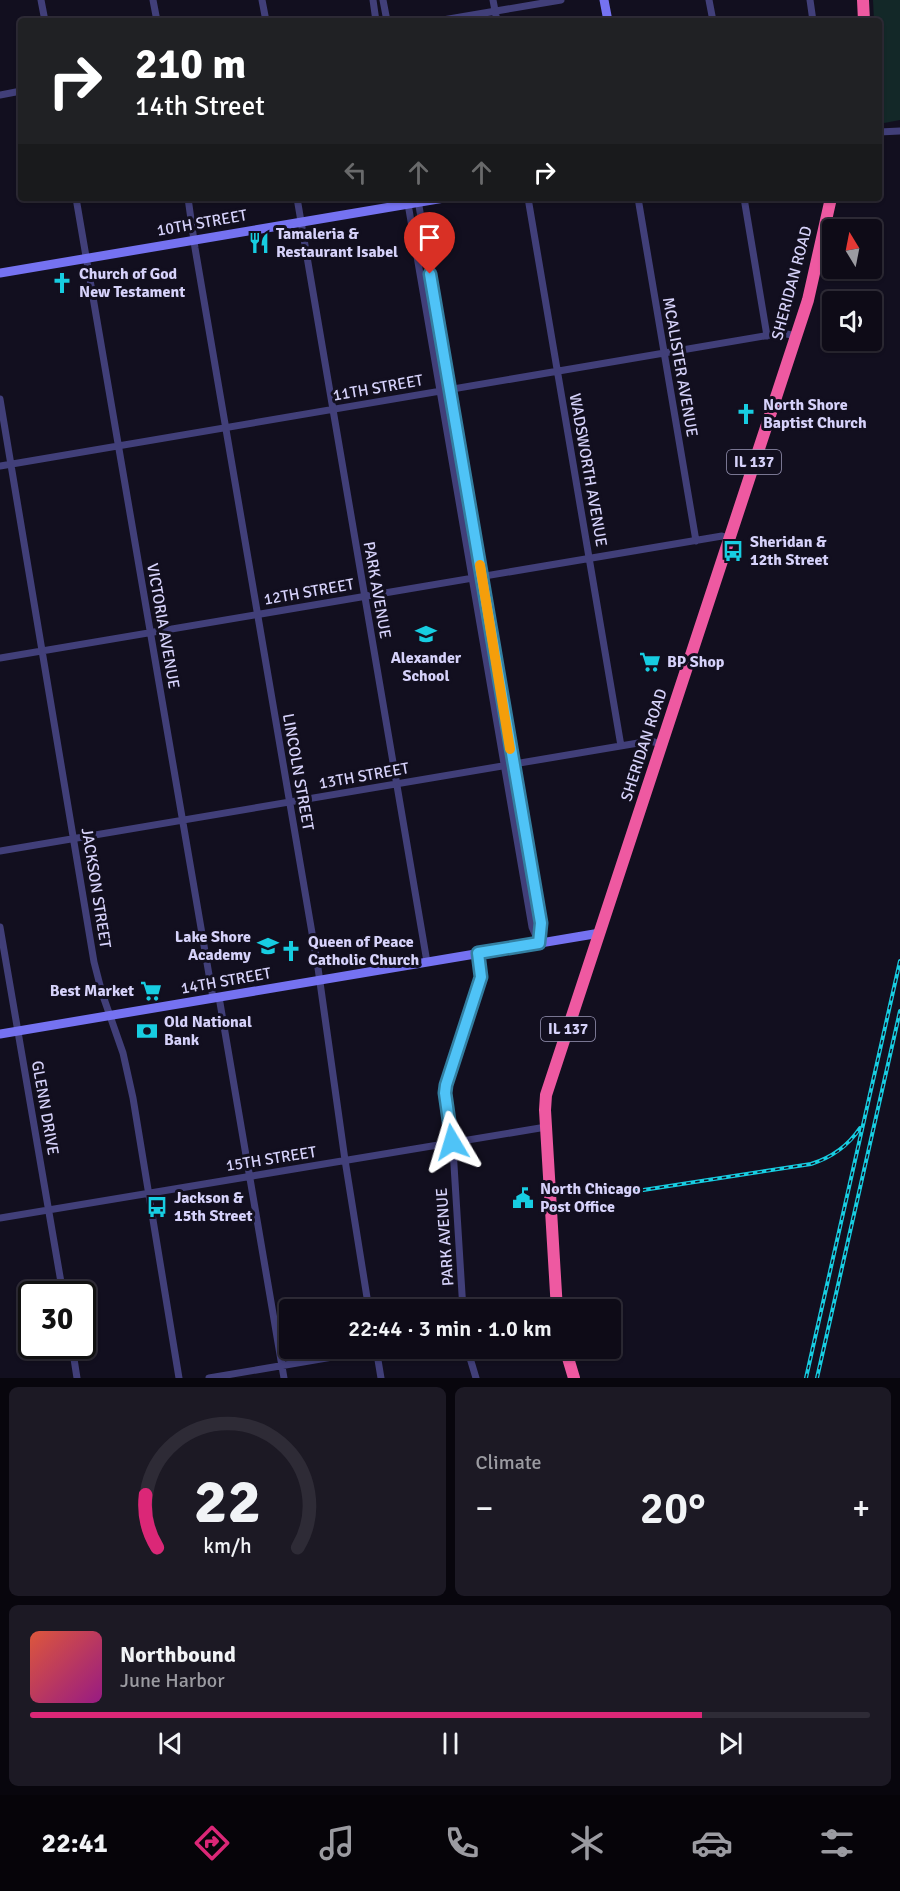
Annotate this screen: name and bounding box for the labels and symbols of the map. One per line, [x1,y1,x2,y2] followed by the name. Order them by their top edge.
[155,205,249,241] street label: 10TH STREET
[404,212,455,274] pin
[822,219,882,279] north arrow
[276,224,398,262] place label: Tamaleria & Restaurant Isabel
[767,224,817,342] street label: SHERIDAN ROAD
[247,231,271,255] restaurant icon: Tamaleria & Restaurant Isabel
[79,264,185,302] place label: Church of God New Testament
[50,271,74,295] church icon: Church of God New Testament
[658,296,702,438] street label: MCALISTER AVENUE
[331,370,425,406] street label: 11TH STREET
[565,392,611,548] street label: WADSWORTH AVENUE
[763,395,867,433] place label: North Shore Baptist Church
[734,402,758,426] church icon: North Shore Baptist Church
[727,450,781,474] road number: IL 137
[750,532,828,570] place label: Sheridan & 12th Street
[721,539,745,563] bus stop icon: Sheridan & 12th Street
[359,540,395,640] street label: PARK AVENUE
[142,562,184,690] street label: VICTORIA AVENUE
[262,574,356,610] street label: 12TH STREET
[414,622,438,646] school or university icon: Alexander School
[391,648,462,686] place label: Alexander School
[638,650,662,674] supermarket icon: BP Shop
[667,652,725,672] place label: BP Shop
[616,686,672,804] street label: SHERIDAN ROAD
[278,712,318,832] street label: LINCOLN STREET
[317,758,411,794] street label: 13TH STREET
[77,827,115,950] street label: JACKSON STREET
[175,927,251,965] place label: Lake Shore Academy
[308,932,419,970] place label: Queen of Peace Catholic Church
[256,934,280,958] school or university icon: Lake Shore Academy
[279,939,303,963] church icon: Queen of Peace Catholic Church
[179,963,273,999] street label: 14TH STREET
[139,979,163,1003] supermarket icon: Best Market
[50,981,134,1001] place label: Best Market
[164,1012,252,1050] place label: Old National Bank
[541,1017,595,1041] road number: IL 137
[135,1019,159,1043] bank icon: Old National Bank
[27,1059,63,1157] street label: GLENN DRIVE
[420,1110,484,1174] position arrow
[224,1142,318,1176] street label: 15TH STREET
[540,1179,641,1217] place label: North Chicago Post Office
[511,1186,535,1210] public building icon: North Chicago Post Office
[432,1187,458,1287] street label: PARK AVENUE
[174,1188,252,1226] place label: Jackson & 15th Street
[145,1195,169,1219] bus stop icon: Jackson & 15th Street
[18,1281,96,1359] speed limit sign: 30

